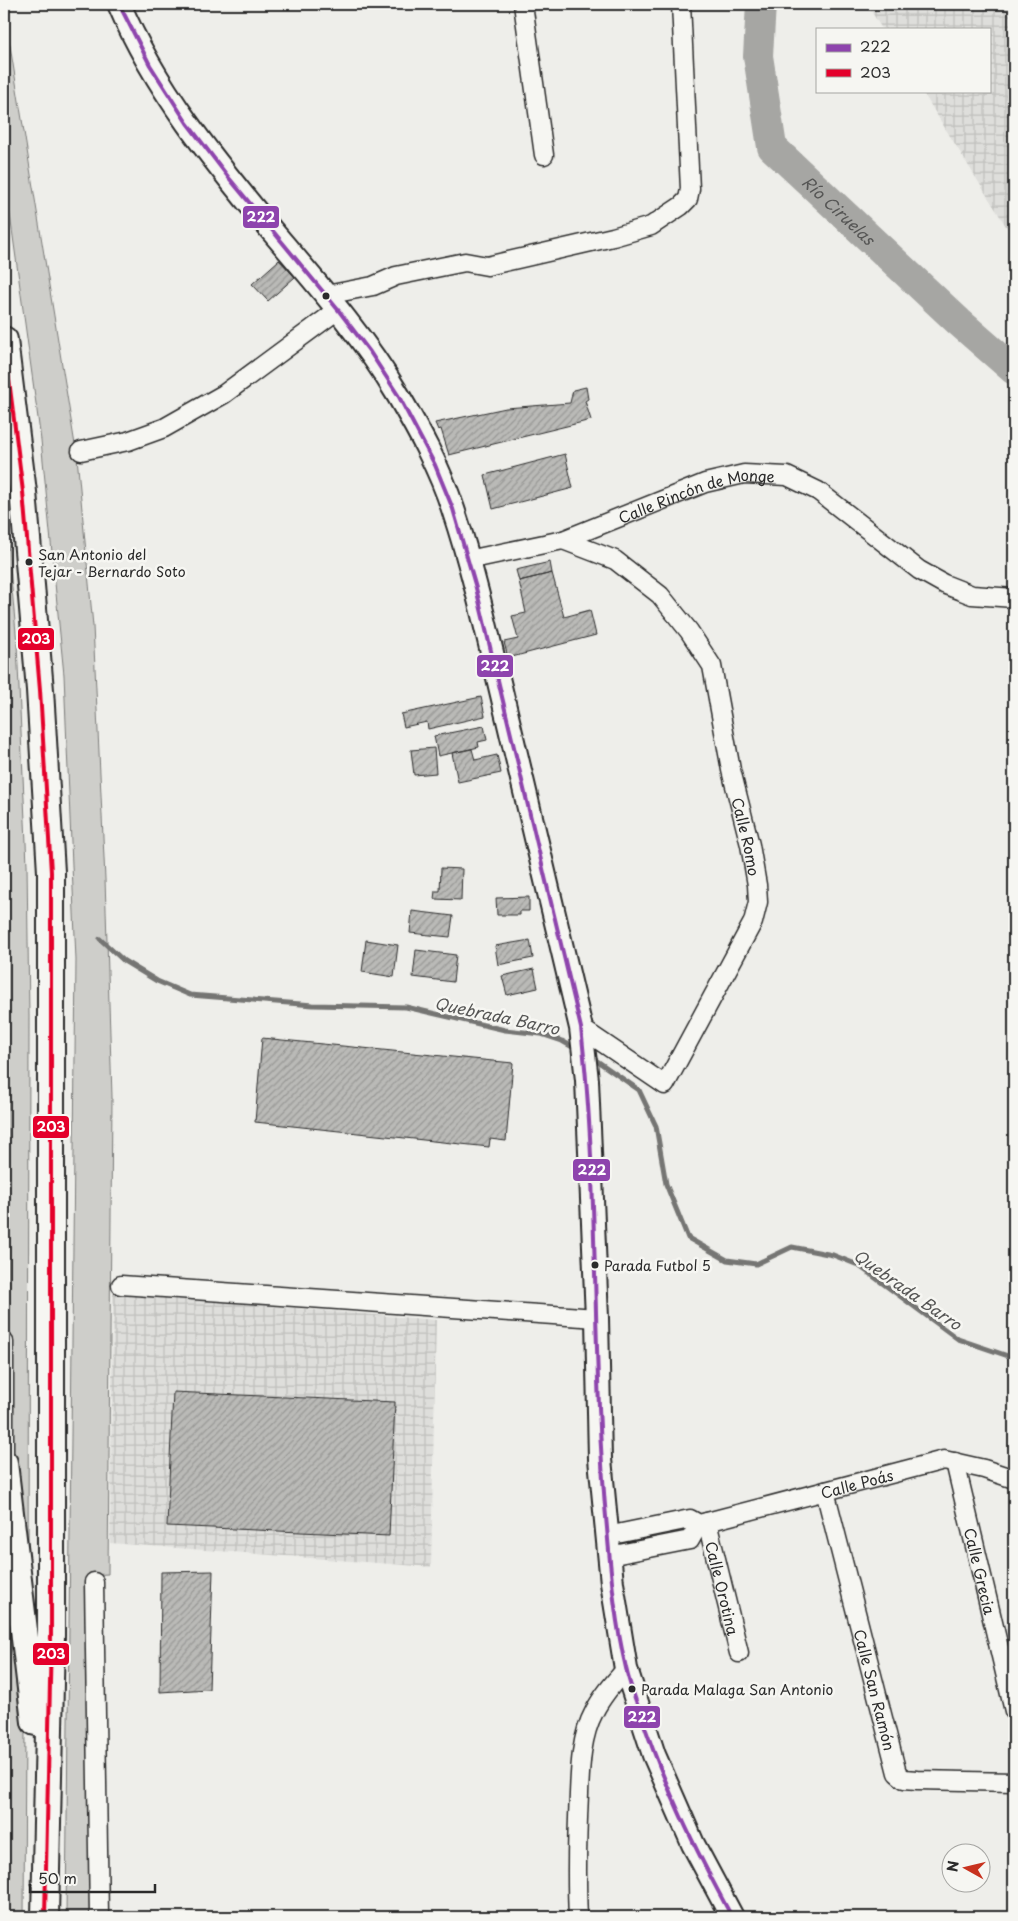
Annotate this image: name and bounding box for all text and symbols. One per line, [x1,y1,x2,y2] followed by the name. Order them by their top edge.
[816,28,990,92] legend
[860,34,891,57] text: 222
[860,60,891,83] text: 203
[797,170,882,251] water label: Río Ciruelas
[242,205,280,229] line badge: 222
[247,206,276,227] text: 222
[321,291,331,301] unlabelled marker
[614,462,775,528] street label: Calle Rincón de Monge
[38,544,186,582] place label: San Antonio del Tejar - Bernardo Soto
[24,557,34,567] marker: San Antonio del Tejar - Bernardo Soto
[17,627,55,651] line badge: 203
[21,628,51,649] text: 203
[476,654,514,678] line badge: 222
[481,655,510,676] text: 222
[727,795,767,878] street label: Calle Romo
[432,990,563,1040] water label: Quebrada Barro
[32,1115,70,1139] line badge: 203
[36,1116,66,1137] text: 203
[572,1158,611,1182] line badge: 222
[578,1159,607,1180] text: 222
[849,1243,968,1336] water label: Quebrada Barro
[604,1255,711,1276] place label: Parada Futbol 5
[590,1260,600,1270] marker: Parada Futbol 5
[818,1462,896,1503] street label: Calle Poás
[959,1525,1002,1618] street label: Calle Grecia
[701,1539,746,1638] street label: Calle Orotina
[849,1626,902,1753] street label: Calle San Ramón
[32,1642,70,1666] line badge: 203
[36,1643,66,1664] text: 203
[641,1679,834,1700] place label: Parada Malaga San Antonio
[627,1684,637,1694] marker: Parada Malaga San Antonio
[623,1705,661,1729] line badge: 222
[628,1706,657,1727] text: 222
[940,1844,990,1894] north arrow
[941,1859,964,1873] text: N
[30,1861,155,1893] scale bar
[38,1866,77,1889] text: 50 m

